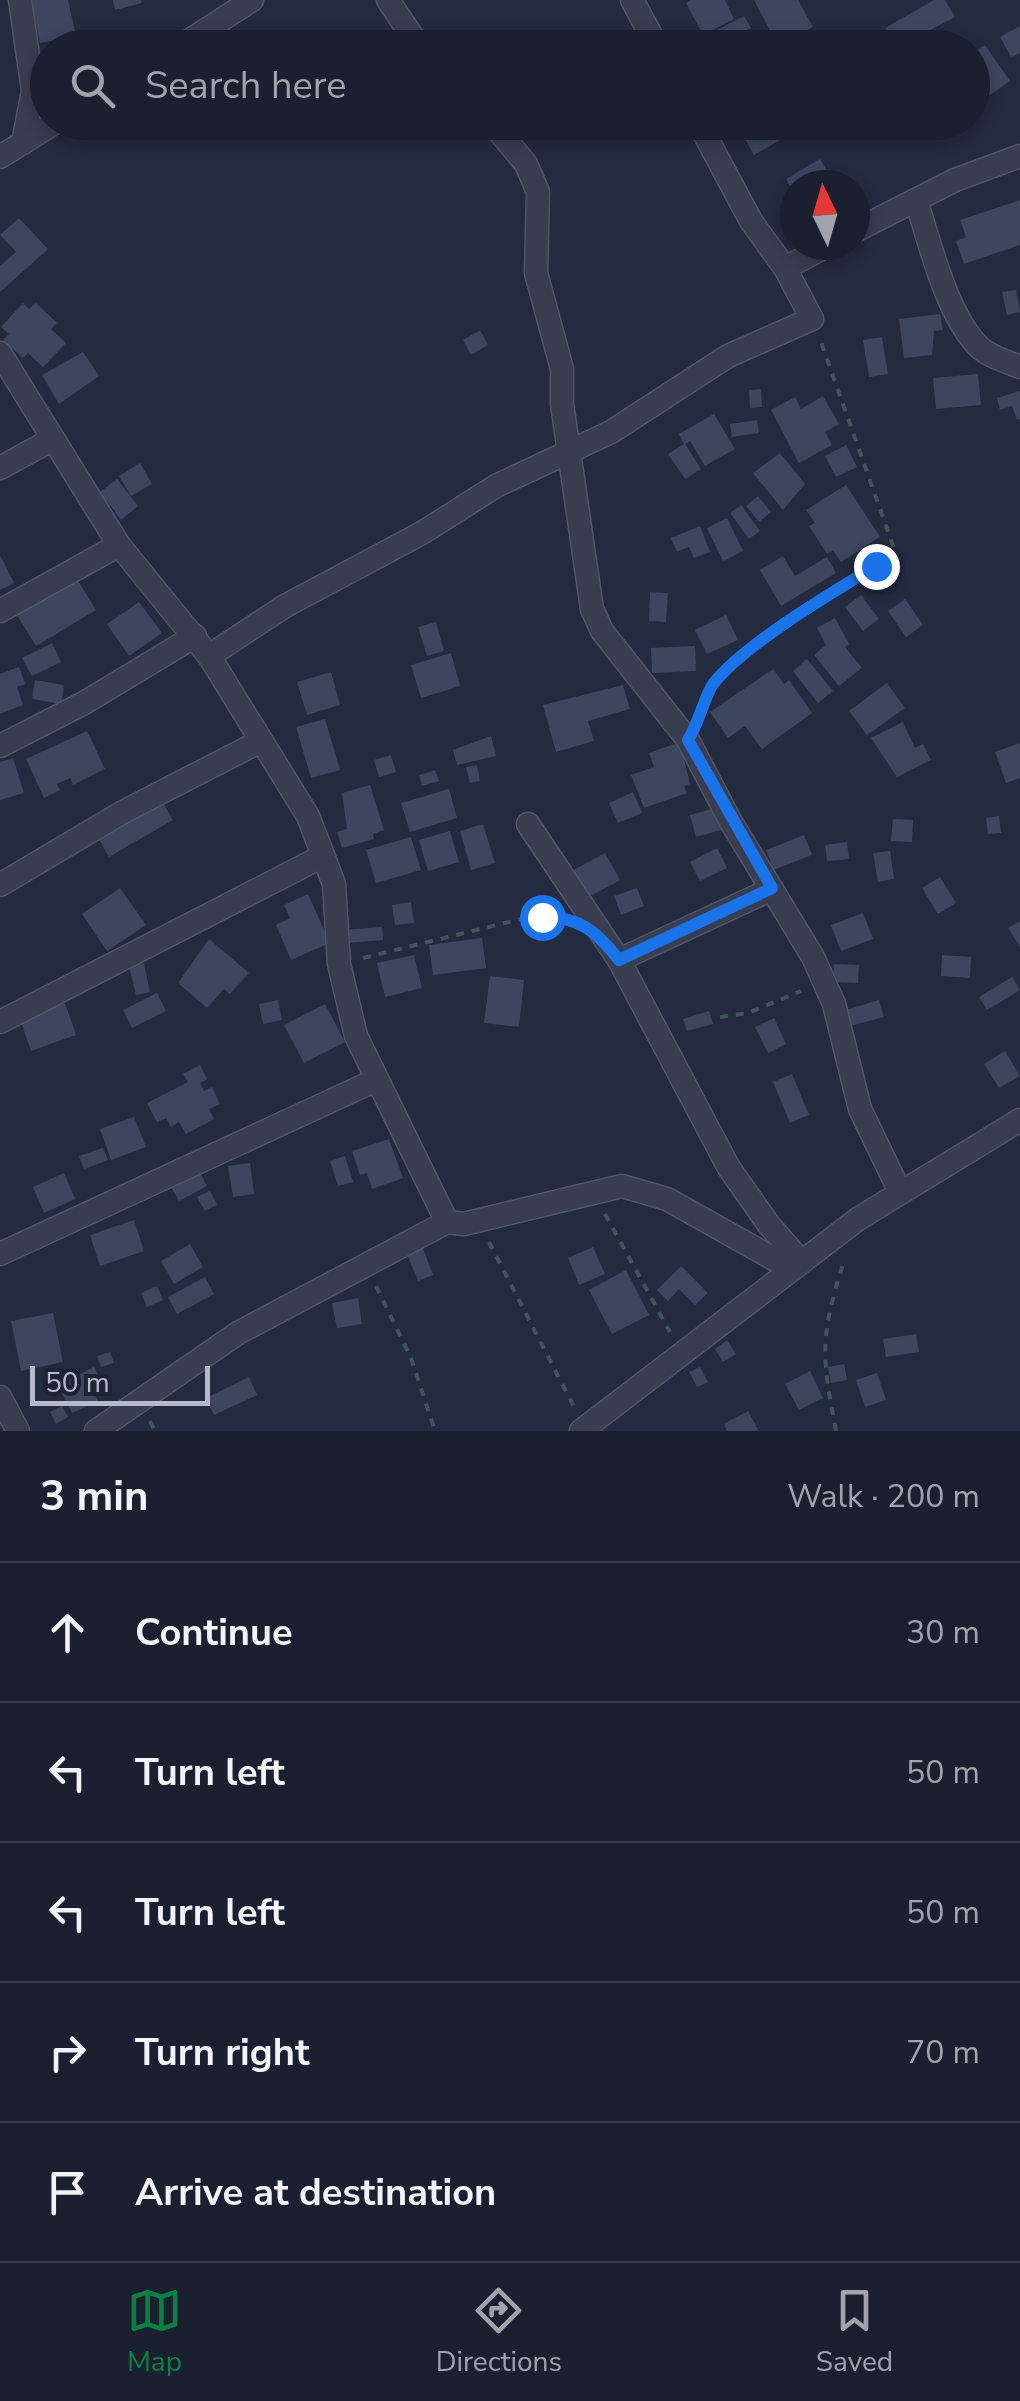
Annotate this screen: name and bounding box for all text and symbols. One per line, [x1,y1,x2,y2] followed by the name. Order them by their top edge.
[30,30,990,140] search box
[65,58,120,113] icon: search
[145,60,346,111] text: Search here
[780,170,870,260] north arrow
[854,544,900,590] route end
[520,895,566,941] route start
[30,1361,210,1406] scale bar
[45,1364,110,1402] text: 50 m
[40,1468,149,1525] text: 3 min
[787,1475,980,1518] text: Walk · 200 m
[40,1605,95,1660] icon: ahead
[135,1607,293,1658] text: Continue
[906,1611,980,1654] text: 30 m
[40,1745,95,1800] icon: left
[135,1747,285,1798] text: Turn left
[906,1751,980,1794] text: 50 m
[40,1885,95,1940] icon: left
[135,1887,285,1938] text: Turn left
[906,1891,980,1934] text: 50 m
[40,2025,95,2080] icon: right
[135,2027,310,2078] text: Turn right
[906,2031,980,2074] text: 70 m
[40,2165,95,2220] icon: arrive
[135,2167,496,2218] text: Arrive at destination
[127,2283,182,2381] tab: Map
[436,2283,562,2381] tab: Directions
[816,2283,893,2381] tab: Saved

